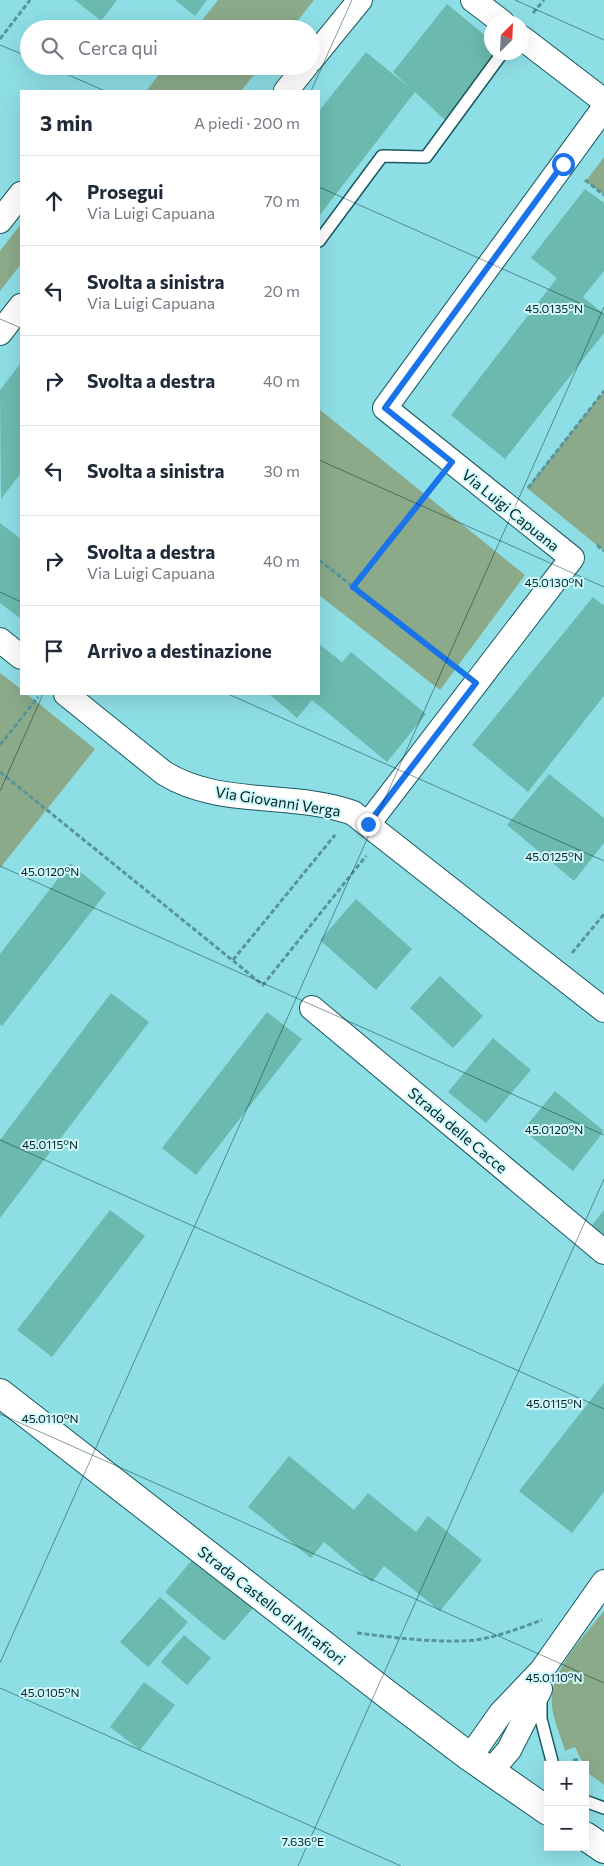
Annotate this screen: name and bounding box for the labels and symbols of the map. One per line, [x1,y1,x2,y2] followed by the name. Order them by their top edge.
[484,15,529,60] north arrow
[552,153,575,176] route start
[525,301,583,315] text: 45.0135°N
[459,465,563,555] street label: Via Luigi Capuana
[525,575,583,589] text: 45.0130°N
[214,782,342,820] street label: Via Giovanni Verga
[357,813,380,836] route end
[525,849,583,863] text: 45.0125°N
[21,864,79,878] text: 45.0120°N
[405,1083,511,1177] street label: Strada delle Cacce
[525,1122,583,1136] text: 45.0120°N
[22,1137,78,1151] text: 45.0115°N
[526,1396,582,1410] text: 45.0115°N
[21,1411,79,1425] text: 45.0110°N
[195,1542,349,1668] street label: Strada Castello di Mirafiori
[525,1670,583,1684] text: 45.0110°N
[21,1685,79,1699] text: 45.0105°N
[282,1834,324,1848] text: 7.636°E

